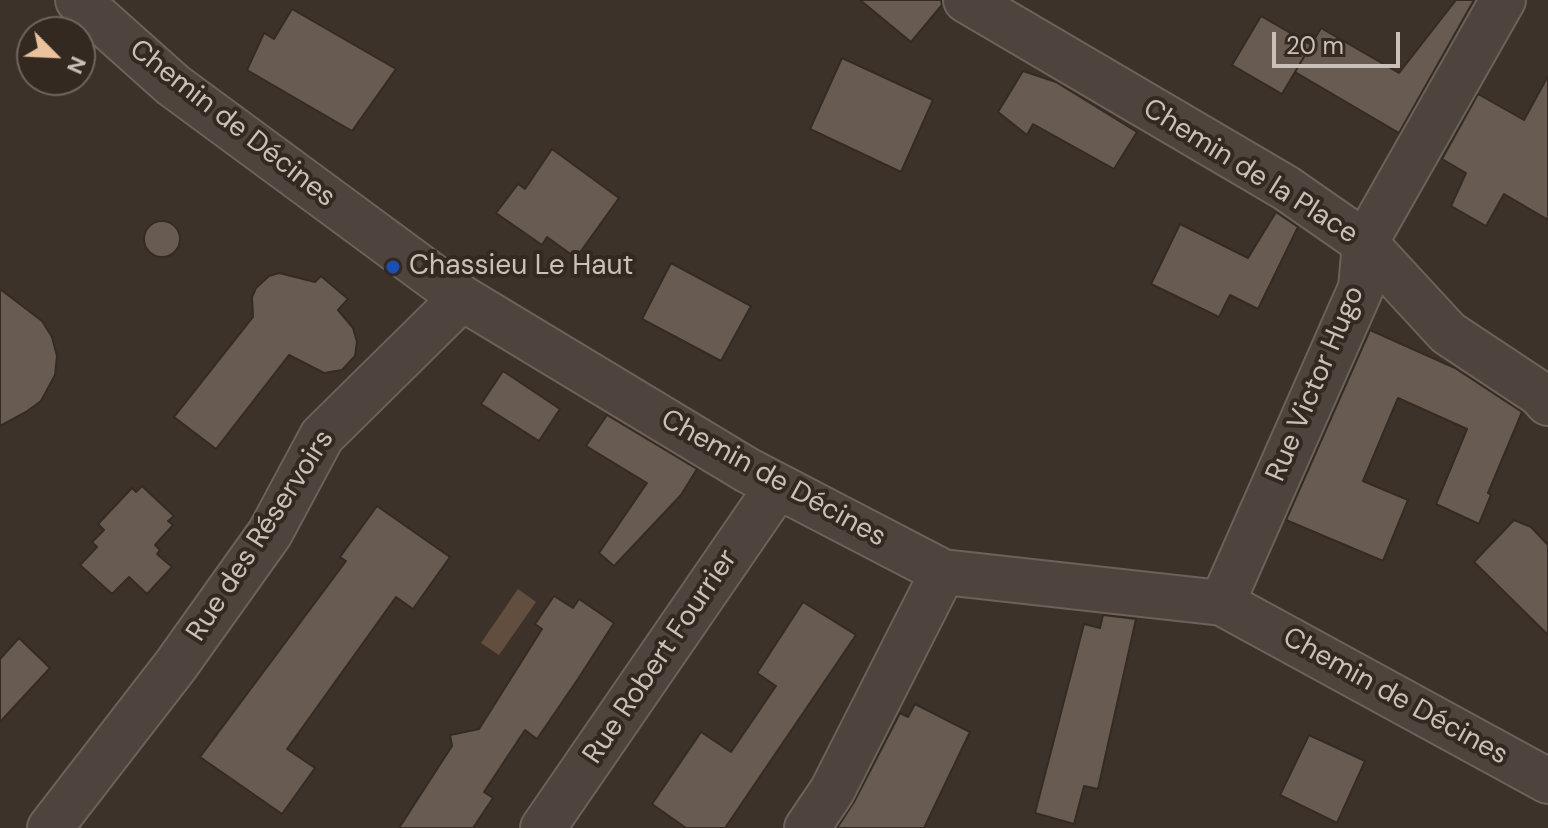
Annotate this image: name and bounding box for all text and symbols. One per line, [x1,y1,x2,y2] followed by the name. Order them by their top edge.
[16,16,96,96] north arrow
[1276,16,1404,66] scale bar
[1286,30,1344,61] text: 20 m
[122,33,342,215] street label: Chemin de Décines
[60,52,93,78] text: N
[1136,92,1364,252] street label: Chemin de la Place
[409,250,633,284] place label: Chassieu Le Haut
[384,258,402,276] marker: Chassieu Le Haut
[1260,281,1372,487] street label: Rue Victor Hugo
[655,403,891,555] street label: Chemin de Décines
[180,424,342,648] street label: Rue des Réservoirs
[577,543,745,771] street label: Rue Robert Fourrier
[1277,621,1513,773] street label: Chemin de Décines

